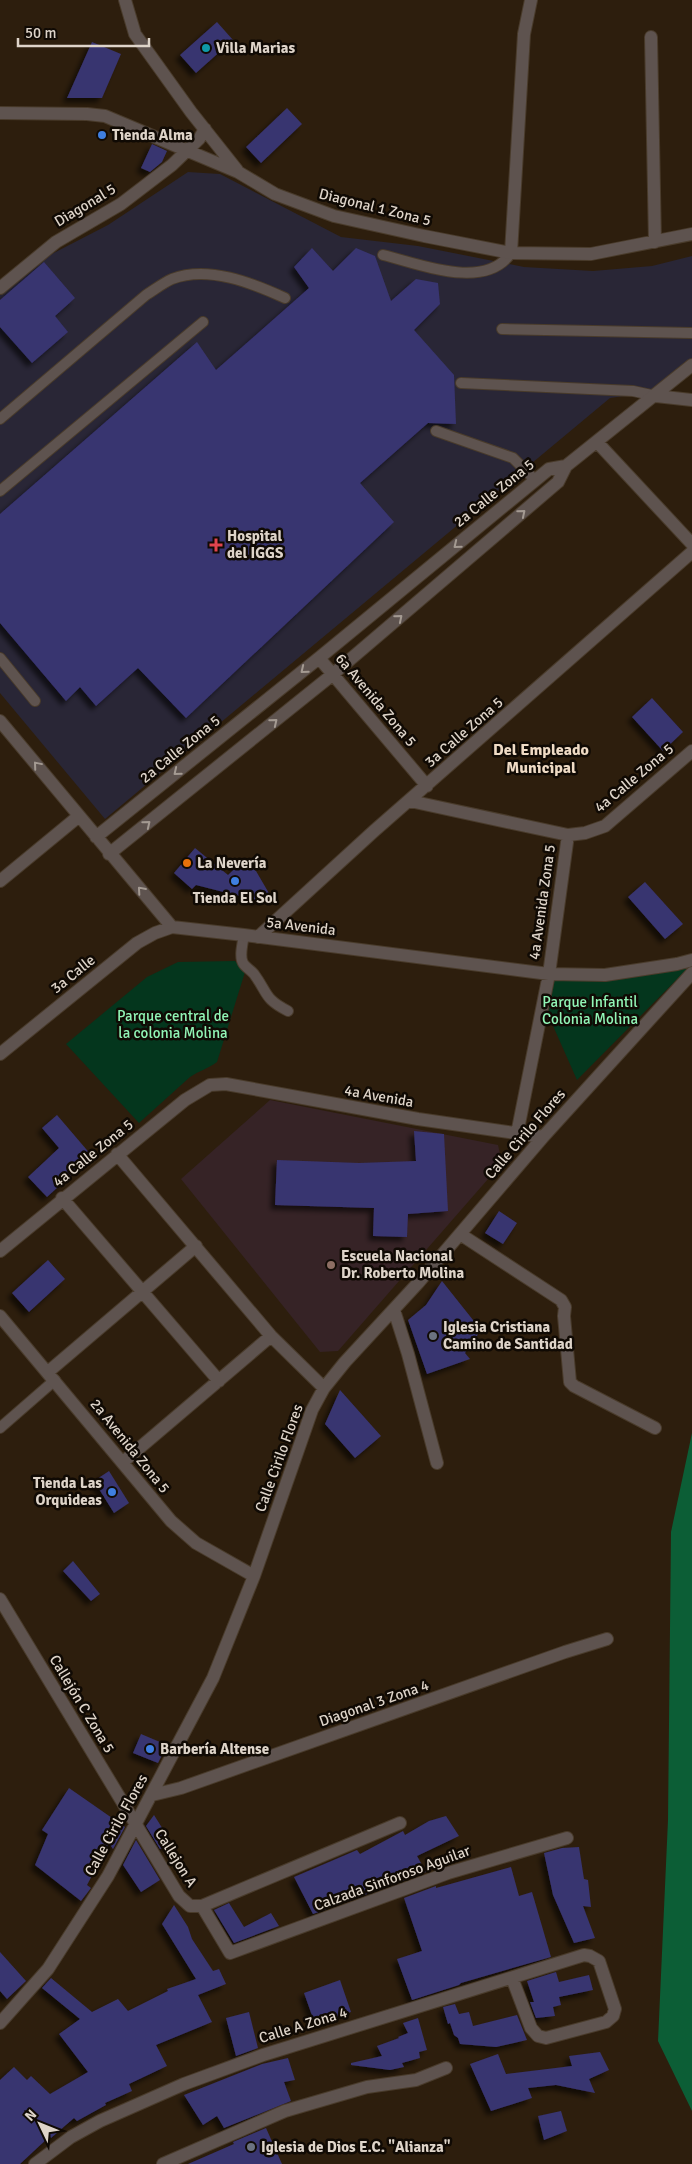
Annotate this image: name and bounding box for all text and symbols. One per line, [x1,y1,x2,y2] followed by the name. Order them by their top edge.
[18,15,149,47] scale bar
[25,24,56,42] text: 50 m
[216,39,295,57] place label: Villa Marias
[200,42,212,54] marker: Villa Marias
[112,126,193,144] place label: Tienda Alma
[96,129,108,141] marker: Tienda Alma
[51,180,119,230] street label: Diagonal 5
[317,184,433,230] street label: Diagonal 1 Zona 5
[450,455,538,531] street label: 2a Calle Zona 5
[517,509,526,518] one-way arrow
[227,527,283,562] place label: Hospital del IGGS
[209,538,223,552] marker: Hospital del IGGS
[453,539,462,548] one-way arrow
[393,615,402,624] one-way arrow
[332,650,420,750] street label: 6a Avenida Zona 5
[301,665,310,673] one-way arrow
[421,693,507,771] street label: 3a Calle Zona 5
[136,711,224,787] street label: 2a Calle Zona 5
[268,719,277,727] one-way arrow
[493,740,589,778] district label: Del Empleado Municipal
[591,740,677,816] street label: 4a Calle Zona 5
[34,761,43,770] one-way arrow
[174,766,183,775] one-way arrow
[141,821,150,829] one-way arrow
[525,843,559,961] street label: 4a Avenida Zona 5
[197,854,267,872] place label: La Nevería
[181,857,193,869] marker: La Nevería
[229,875,241,887] marker: Tienda El Sol
[138,886,147,895] one-way arrow
[193,889,277,907] place label: Tienda El Sol
[265,913,337,939] street label: 5a Avenida
[47,951,99,997] street label: 3a Calle
[542,993,638,1028] park label: Parque Infantil Colonia Molina
[117,1007,229,1042] park label: Parque central de la colonia Molina
[343,1081,415,1111] street label: 4a Avenida
[481,1085,569,1183] street label: Calle Cirilo Flores
[49,1115,137,1191] street label: 4a Calle Zona 5
[341,1247,464,1282] place label: Escuela Nacional Dr. Roberto Molina
[325,1259,337,1271] marker: Escuela Nacional Dr. Roberto Molina
[443,1318,573,1353] place label: Iglesia Cristiana Camino de Santidad
[427,1330,439,1342] marker: Iglesia Cristiana Camino de Santidad
[86,1395,174,1497] street label: 2a Avenida Zona 5
[251,1401,307,1514] street label: Calle Cirilo Flores
[33,1474,102,1509] place label: Tienda Las Orquideas
[106,1486,118,1498] marker: Tienda Las Orquideas
[46,1652,118,1756] street label: Callejón C Zona 5
[317,1676,431,1730] street label: Diagonal 3 Zona 4
[160,1740,269,1758] place label: Barbería Altense
[144,1743,156,1755] marker: Barbería Altense
[81,1771,152,1879] street label: Calle Cirilo Flores
[151,1826,201,1890] street label: Callejon A
[311,1841,473,1915] street label: Calzada Sinforoso Aguilar
[257,2003,349,2047] street label: Calle A Zona 4
[15,2099,65,2149] north arrow
[21,2106,40,2125] text: N
[261,2138,451,2156] place label: Iglesia de Dios E.C. "Alianza"
[245,2141,257,2153] marker: Iglesia de Dios E.C. "Alianza"

